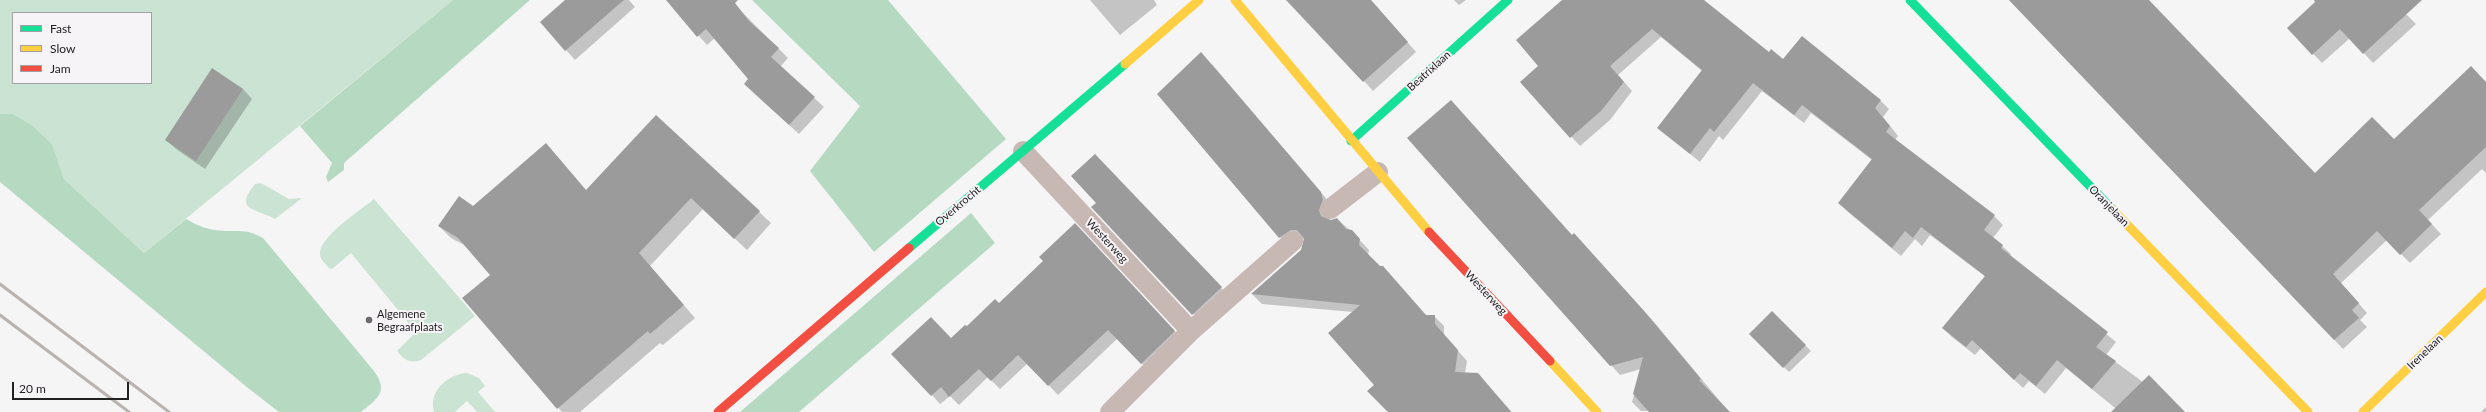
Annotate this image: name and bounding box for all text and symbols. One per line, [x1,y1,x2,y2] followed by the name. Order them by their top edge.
[12,12,152,84] legend
[50,21,71,36] text: Fast
[50,41,75,56] text: Slow
[1405,48,1453,94] street label: Beatrixlaan
[50,61,71,76] text: Jam
[933,183,983,229] street label: Overkrocht
[2086,183,2132,229] street label: Oranjelaan
[1083,216,1131,266] street label: Westerweg
[1462,268,1510,318] street label: Westerweg
[377,307,443,333] place label: Algemene Begraafplaats
[364,315,374,325] marker: Algemene Begraafplaats
[2405,332,2445,372] street label: Irenelaan
[14,374,131,400] scale bar
[19,381,46,396] text: 20 m

